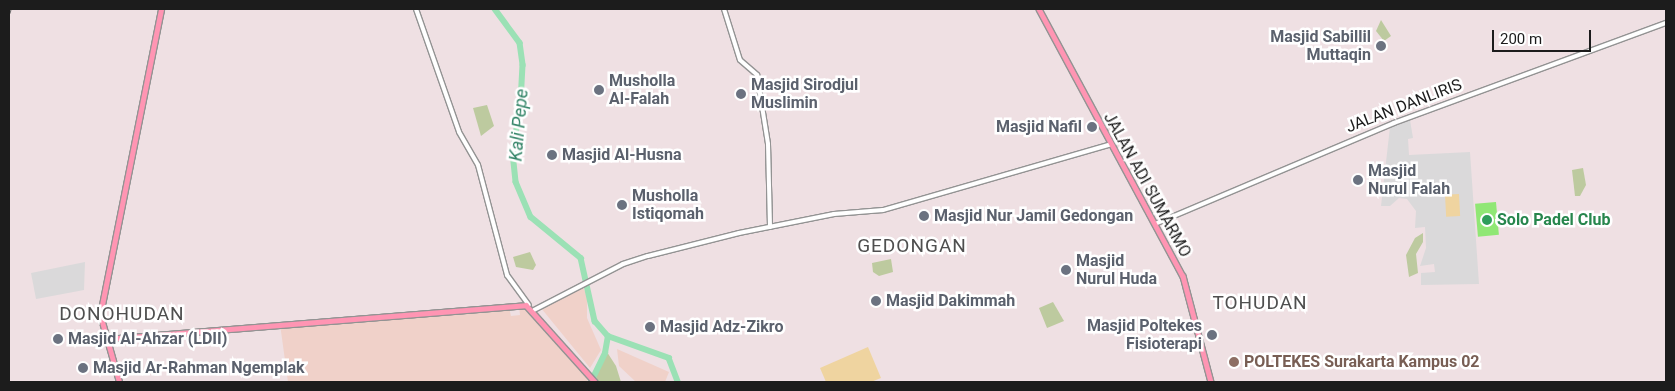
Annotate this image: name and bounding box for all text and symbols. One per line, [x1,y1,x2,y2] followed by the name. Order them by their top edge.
[1495,20,1594,52] scale bar
[1270,27,1371,65] place label: Masjid Sabillil Muttaqin
[1500,30,1542,48] text: 200 m
[1375,40,1387,52] marker: Masjid Sabillil Muttaqin
[609,71,675,109] place label: Musholla Al-Falah
[751,75,858,113] place label: Masjid Sirodjul Muslimin
[1343,75,1465,137] street label: JALAN DANLIRIS
[593,84,605,96] marker: Musholla Al-Falah
[505,88,533,162] water label: Kali Pepe
[735,88,747,100] marker: Masjid Sirodjul Muslimin
[1099,109,1195,261] street label: JALAN ADI SUMARMO
[996,117,1082,137] place label: Masjid Nafil
[1086,121,1098,133] marker: Masjid Nafil
[562,145,681,165] place label: Masjid Al-Husna
[546,149,558,161] marker: Masjid Al-Husna
[1368,161,1450,199] place label: Masjid Nurul Falah
[1352,174,1364,186] marker: Masjid Nurul Falah
[632,186,704,224] place label: Musholla Istiqomah
[616,199,628,211] marker: Musholla Istiqomah
[934,206,1133,226] place label: Masjid Nur Jamil Gedongan
[918,210,930,222] marker: Masjid Nur Jamil Gedongan
[1497,210,1610,230] place label: Solo Padel Club
[1481,214,1493,226] marker: Solo Padel Club
[856,235,968,257] district label: GEDONGAN
[1076,251,1157,289] place label: Masjid Nurul Huda
[1060,264,1072,276] marker: Masjid Nurul Huda
[886,291,1015,311] place label: Masjid Dakimmah
[1212,292,1308,314] district label: TOHUDAN
[870,295,882,307] marker: Masjid Dakimmah
[58,303,186,325] district label: DONOHUDAN
[1087,316,1202,354] place label: Masjid Poltekes Fisioterapi
[660,317,784,337] place label: Masjid Adz-Zikro
[644,321,656,333] marker: Masjid Adz-Zikro
[68,329,227,349] place label: Masjid Al-Ahzar (LDII)
[1206,329,1218,341] marker: Masjid Poltekes Fisioterapi
[52,333,64,345] marker: Masjid Al-Ahzar (LDII)
[1244,352,1480,372] place label: POLTEKES Surakarta Kampus 02
[1228,356,1240,368] marker: POLTEKES Surakarta Kampus 02
[93,358,304,378] place label: Masjid Ar-Rahman Ngemplak
[77,362,89,374] marker: Masjid Ar-Rahman Ngemplak

